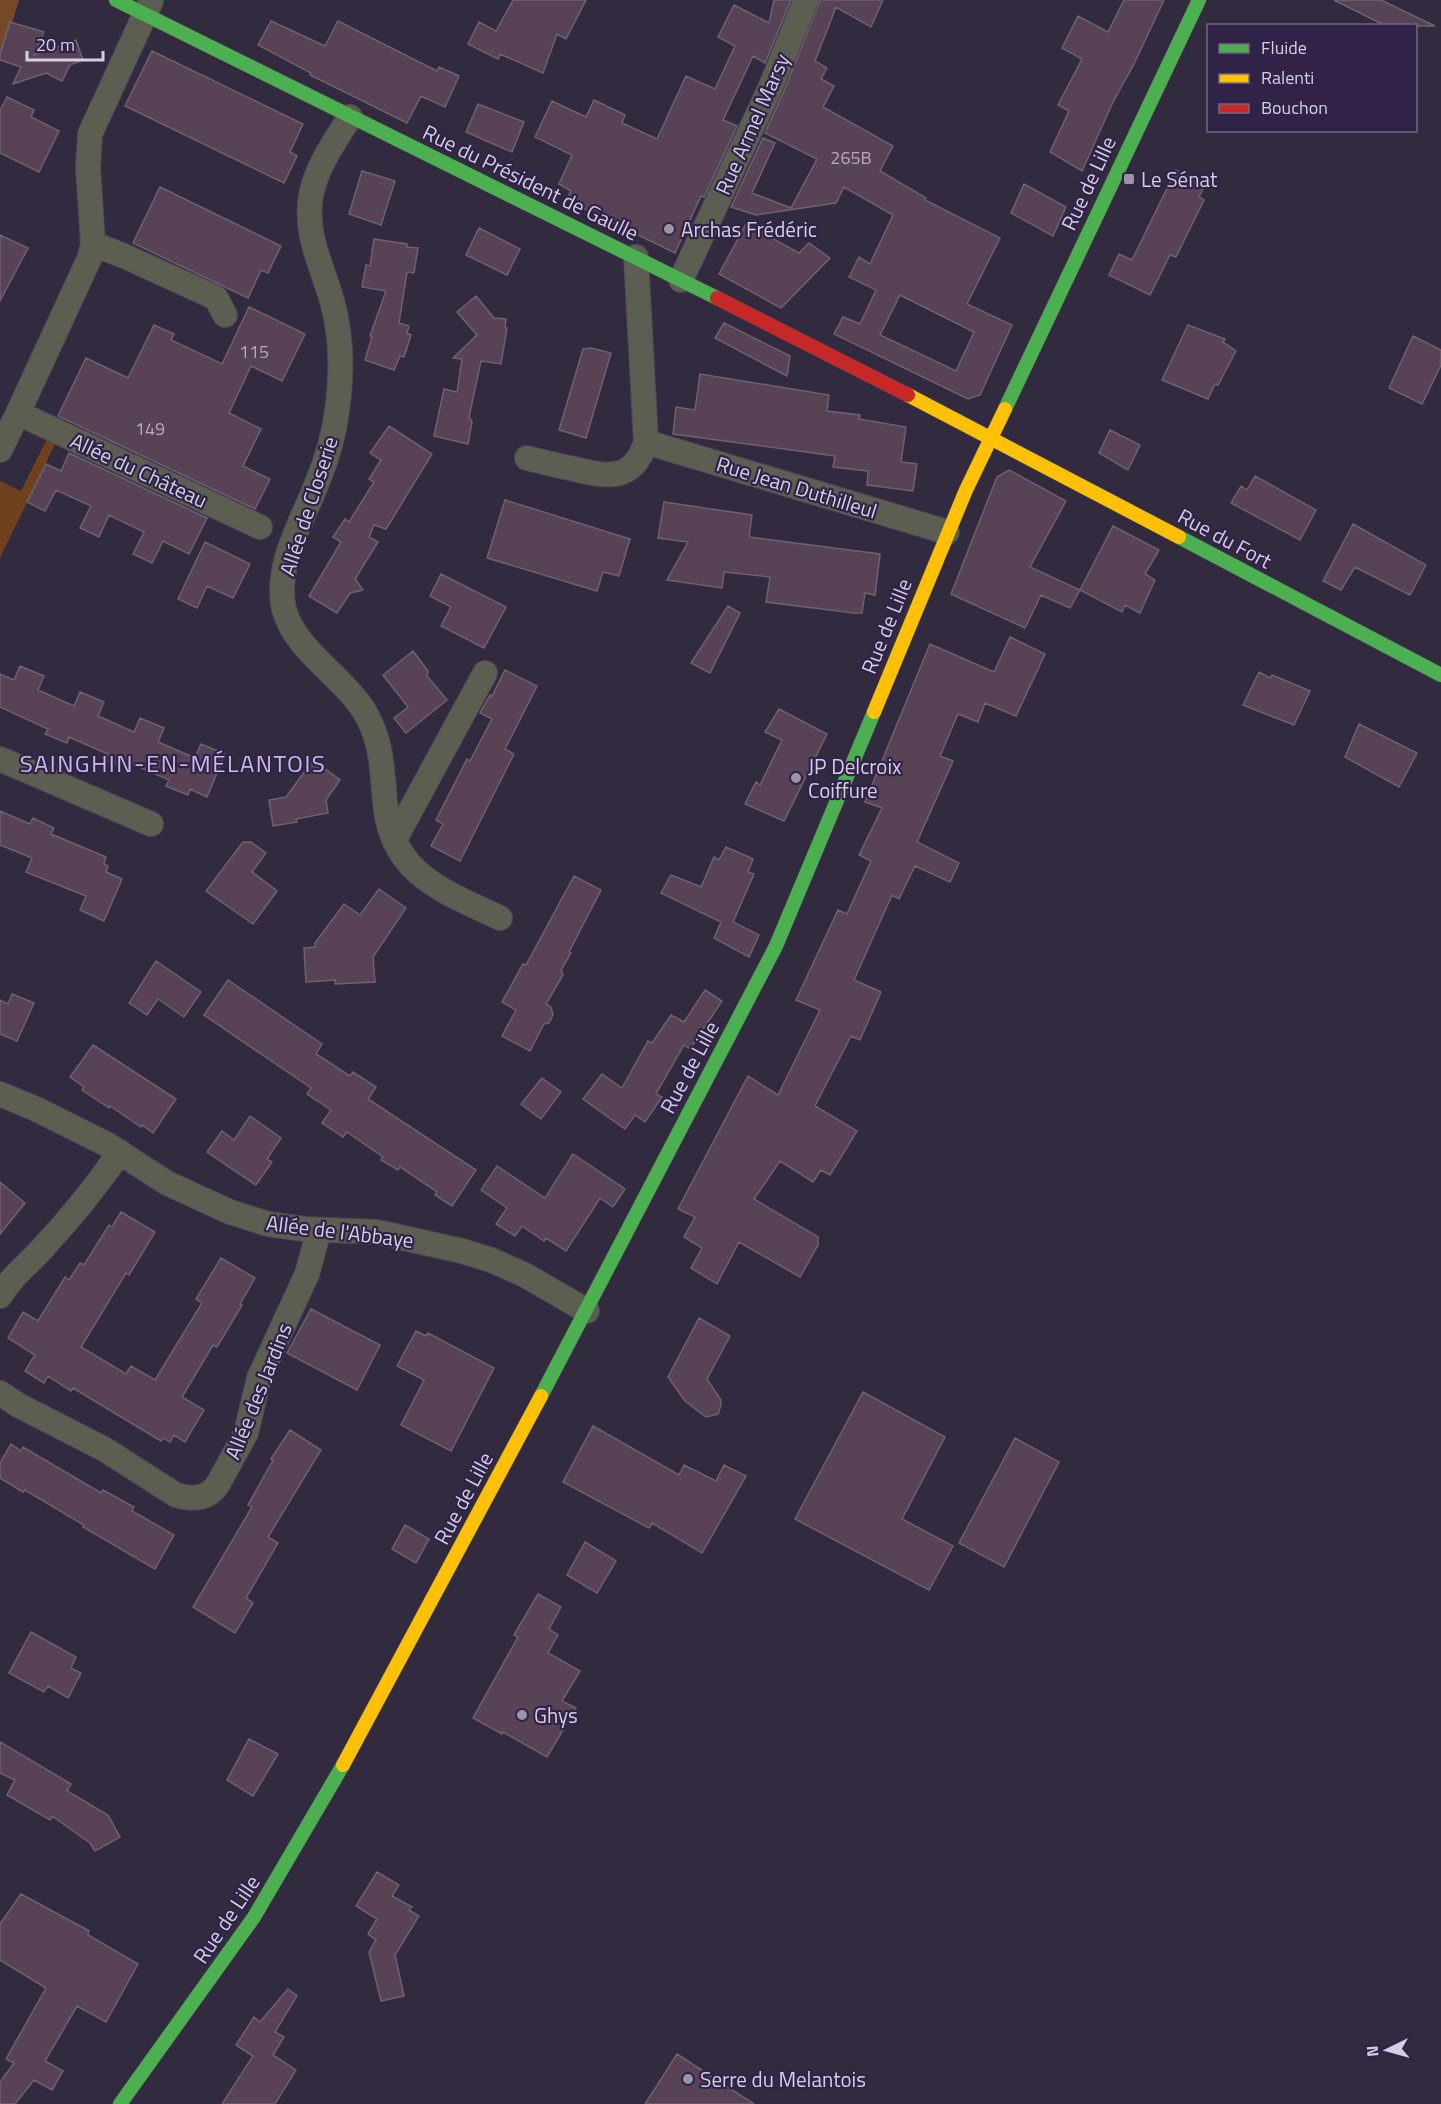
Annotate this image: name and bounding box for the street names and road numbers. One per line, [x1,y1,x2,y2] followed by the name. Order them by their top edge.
[707,48,797,200] street label: Rue Armel Marsy
[418,116,644,248] street label: Rue du Président de Gaulle
[1052,131,1124,235] street label: Rue de Lille
[65,424,213,516] street label: Allée du Château
[270,432,346,580] street label: Allée de Closerie
[713,447,881,527] street label: Rue Jean Duthilleul
[1172,500,1278,576] street label: Rue du Fort
[852,573,920,679] street label: Rue de Lille
[651,1015,727,1119] street label: Rue de Lille
[264,1206,416,1256] street label: Allée de l'Abbaye
[216,1318,300,1464] street label: Allée des Jardins
[425,1446,501,1550] street label: Rue de Lille
[185,1868,267,1970] street label: Rue de Lille

